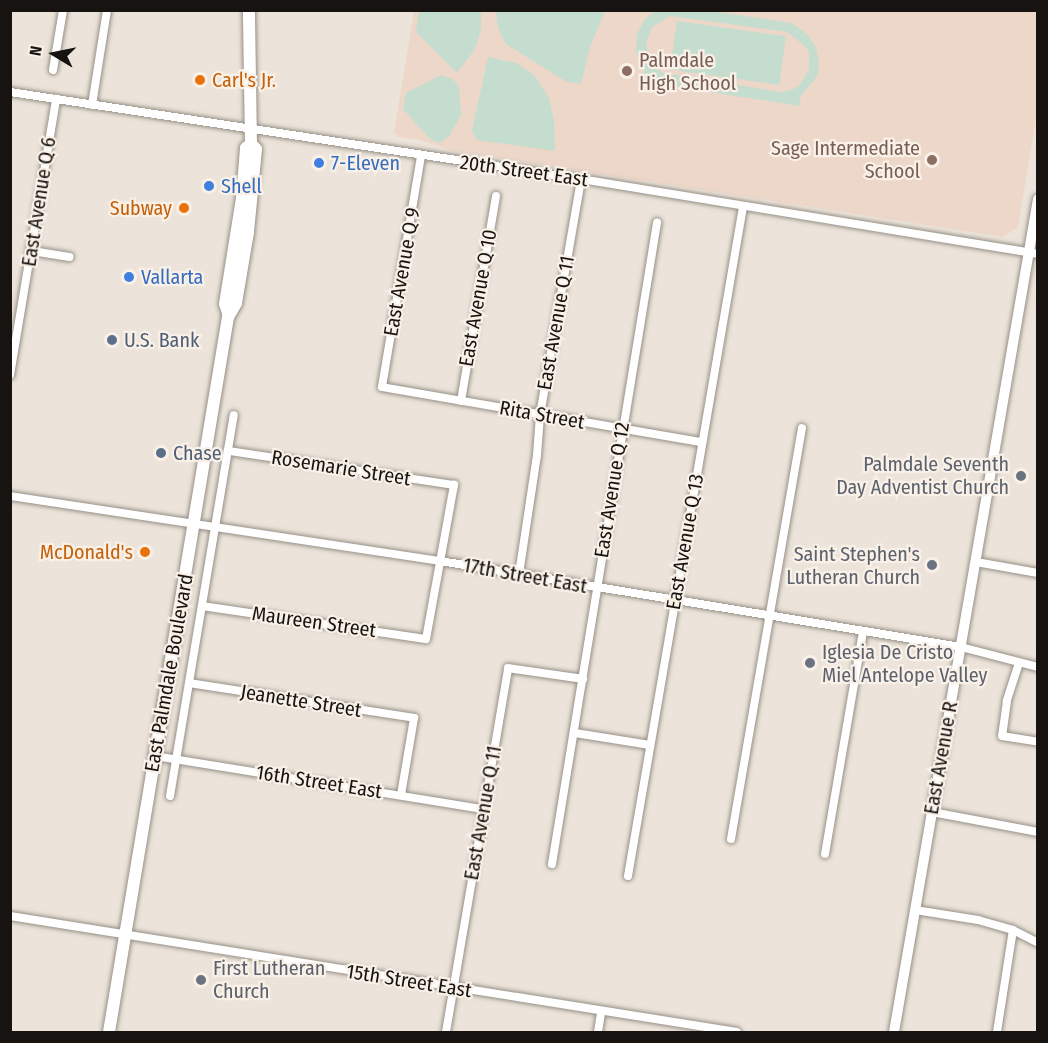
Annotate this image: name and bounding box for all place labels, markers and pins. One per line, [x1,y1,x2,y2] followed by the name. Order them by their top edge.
[639,48,736,95] place label: Palmdale High School
[620,64,634,78] marker: Palmdale High School
[212,68,276,92] place label: Carl's Jr.
[193,73,207,87] marker: Carl's Jr.
[771,136,920,183] place label: Sage Intermediate School
[331,151,400,175] place label: 7-Eleven
[925,153,939,167] marker: Sage Intermediate School
[312,156,326,170] marker: 7-Eleven
[221,174,262,198] place label: Shell
[202,179,216,193] marker: Shell
[110,196,172,220] place label: Subway
[177,201,191,215] marker: Subway
[141,265,203,289] place label: Vallarta
[122,270,136,284] marker: Vallarta
[124,328,199,352] place label: U.S. Bank
[105,333,119,347] marker: U.S. Bank
[173,441,222,465] place label: Chase
[154,446,168,460] marker: Chase
[836,452,1009,499] place label: Palmdale Seventh Day Adventist Church
[1014,469,1028,483] marker: Palmdale Seventh Day Adventist Church
[40,540,133,564] place label: McDonald's
[786,542,920,589] place label: Saint Stephen's Lutheran Church
[138,545,152,559] marker: McDonald's
[925,558,939,572] marker: Saint Stephen's Lutheran Church
[822,640,987,687] place label: Iglesia De Cristo Miel Antelope Valley
[803,656,817,670] marker: Iglesia De Cristo Miel Antelope Valley
[213,957,325,1004] place label: First Lutheran Church
[194,973,208,987] marker: First Lutheran Church

